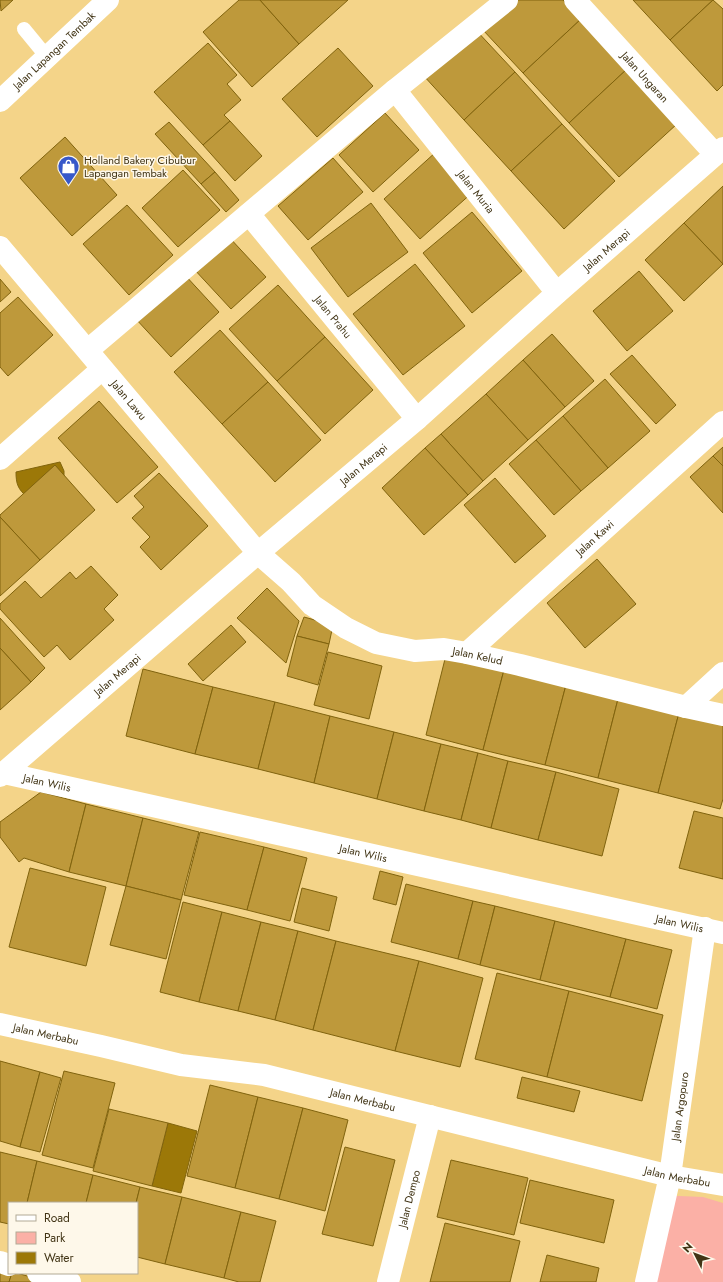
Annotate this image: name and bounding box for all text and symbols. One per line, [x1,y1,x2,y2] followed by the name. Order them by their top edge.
[8,8,99,94] street label: Jalan Lapangan Tembak
[616,46,672,106] street label: Jalan Ungaran
[84,152,196,181] place label: Holland Bakery Cibubur Lapangan Tembak
[56,153,82,186] shop icon: Holland Bakery Cibubur Lapangan Tembak
[453,165,498,217] street label: Jalan Muria
[578,225,634,276] street label: Jalan Merapi
[310,290,356,342] street label: Jalan Prahu
[106,375,151,424] street label: Jalan Lawu
[335,439,391,490] street label: Jalan Merapi
[571,516,617,561] street label: Jalan Kawi
[449,642,504,669] street label: Jalan Kelud
[89,650,144,701] street label: Jalan Merapi
[20,769,73,796] street label: Jalan Wilis
[336,839,389,866] street label: Jalan Wilis
[652,910,705,937] street label: Jalan Wilis
[10,1019,80,1049] street label: Jalan Merbabu
[667,1071,693,1144] street label: Jalan Argopuro
[326,1083,397,1115] street label: Jalan Merbabu
[641,1161,712,1191] street label: Jalan Merbabu
[394,1168,424,1231] street label: Jalan Dempo
[8,1202,138,1274] legend
[44,1209,70,1227] text: Road
[44,1229,66,1247] text: Park
[675,1234,715,1274] north arrow
[679,1239,696,1256] text: N
[44,1249,75,1267] text: Water

